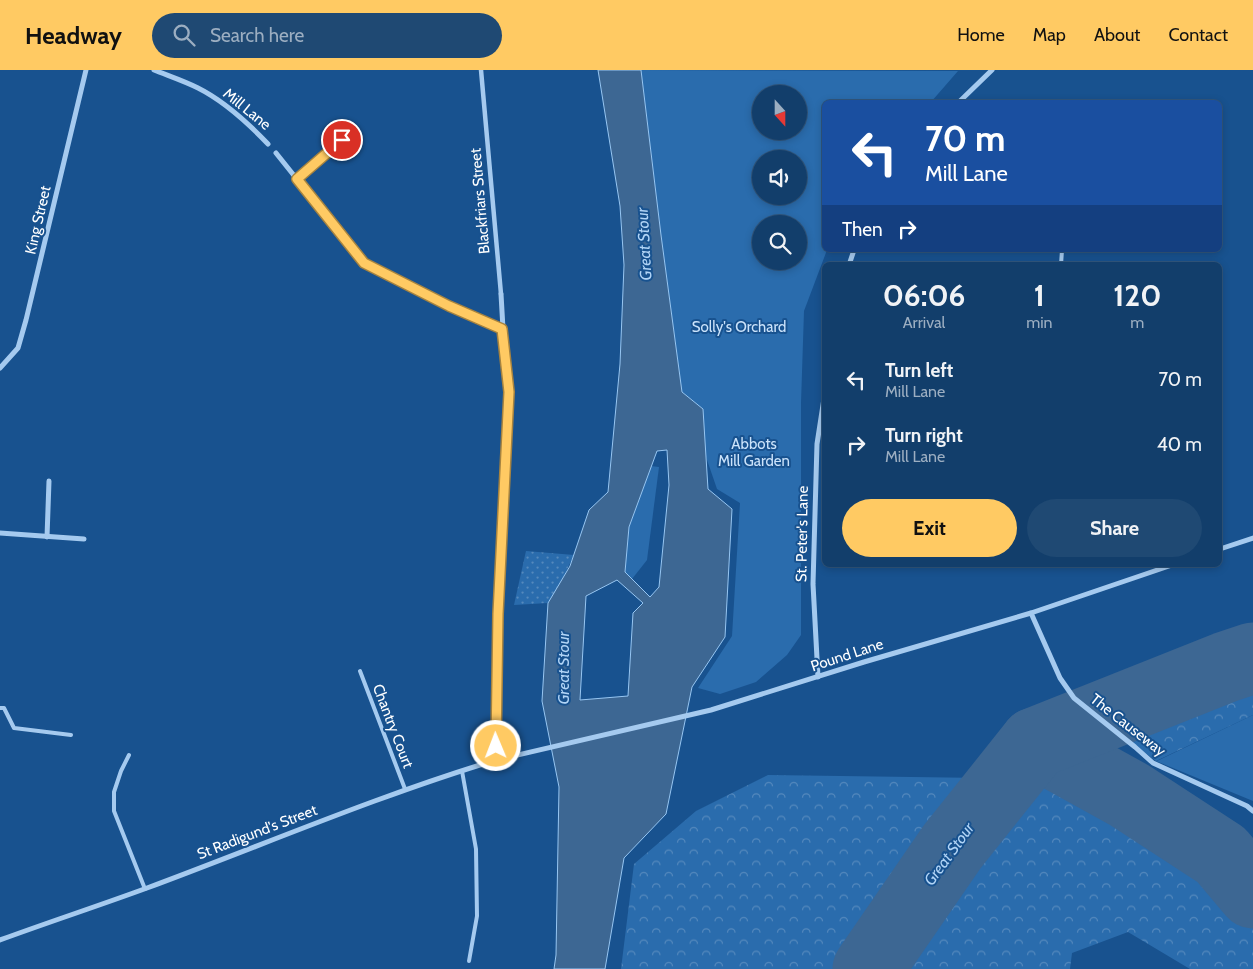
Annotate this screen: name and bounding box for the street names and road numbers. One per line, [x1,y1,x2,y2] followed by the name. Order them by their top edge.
[219,84,275,134] street label: Mill Lane
[466,147,494,255] street label: Blackfriars Street
[21,184,55,256] street label: King Street
[792,485,812,582] street label: St. Peter's Lane
[808,635,886,675] street label: Pound Lane
[369,681,417,771] street label: Chantry Court
[1087,690,1170,760] street label: The Causeway
[194,801,320,863] street label: St Radigund's Street

